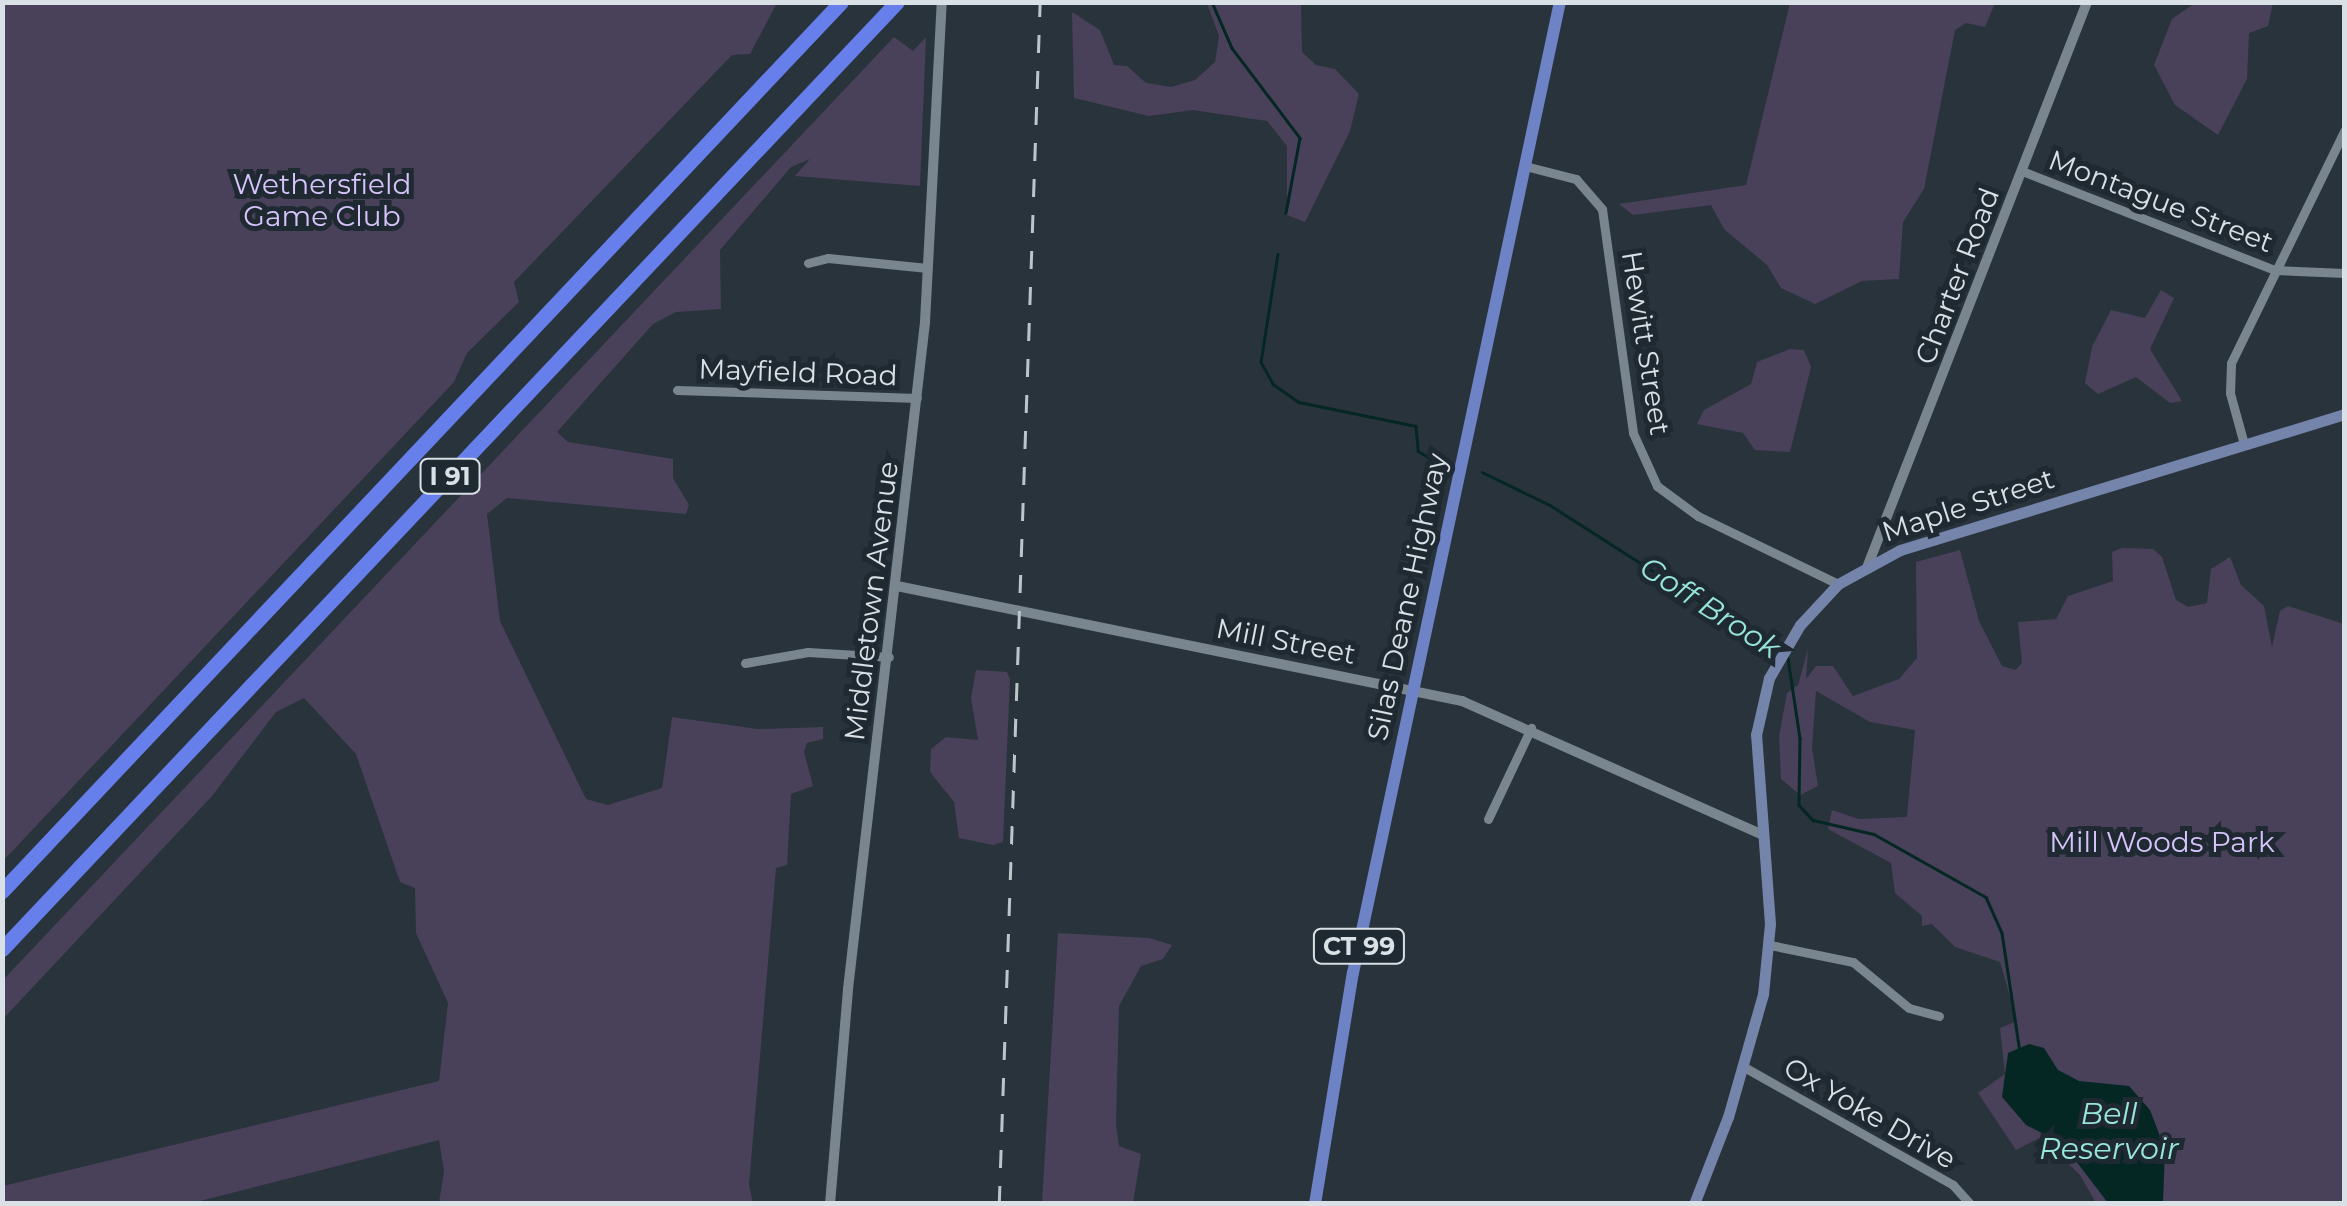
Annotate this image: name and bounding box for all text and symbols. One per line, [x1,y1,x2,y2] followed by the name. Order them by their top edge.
[2044,143,2278,259] street label: Montague Street
[233,167,411,233] park label: Wethersfield Game Club
[1908,183,2006,369] street label: Charter Road
[1615,249,1677,437] street label: Hewitt Street
[698,352,898,392] street label: Mayfield Road
[1360,450,1454,744] street label: Silas Deane Highway
[418,456,482,496] road number: I 91
[837,459,905,743] street label: Middletown Avenue
[1878,461,2058,549] street label: Maple Street
[1633,549,1787,667] water label: Goff Brook
[1213,611,1359,671] street label: Mill Street
[2049,825,2275,859] park label: Mill Woods Park
[1312,926,1406,966] road number: CT 99
[1778,1050,1962,1176] street label: Ox Yoke Drive
[2039,1096,2179,1166] water label: Bell Reservoir

